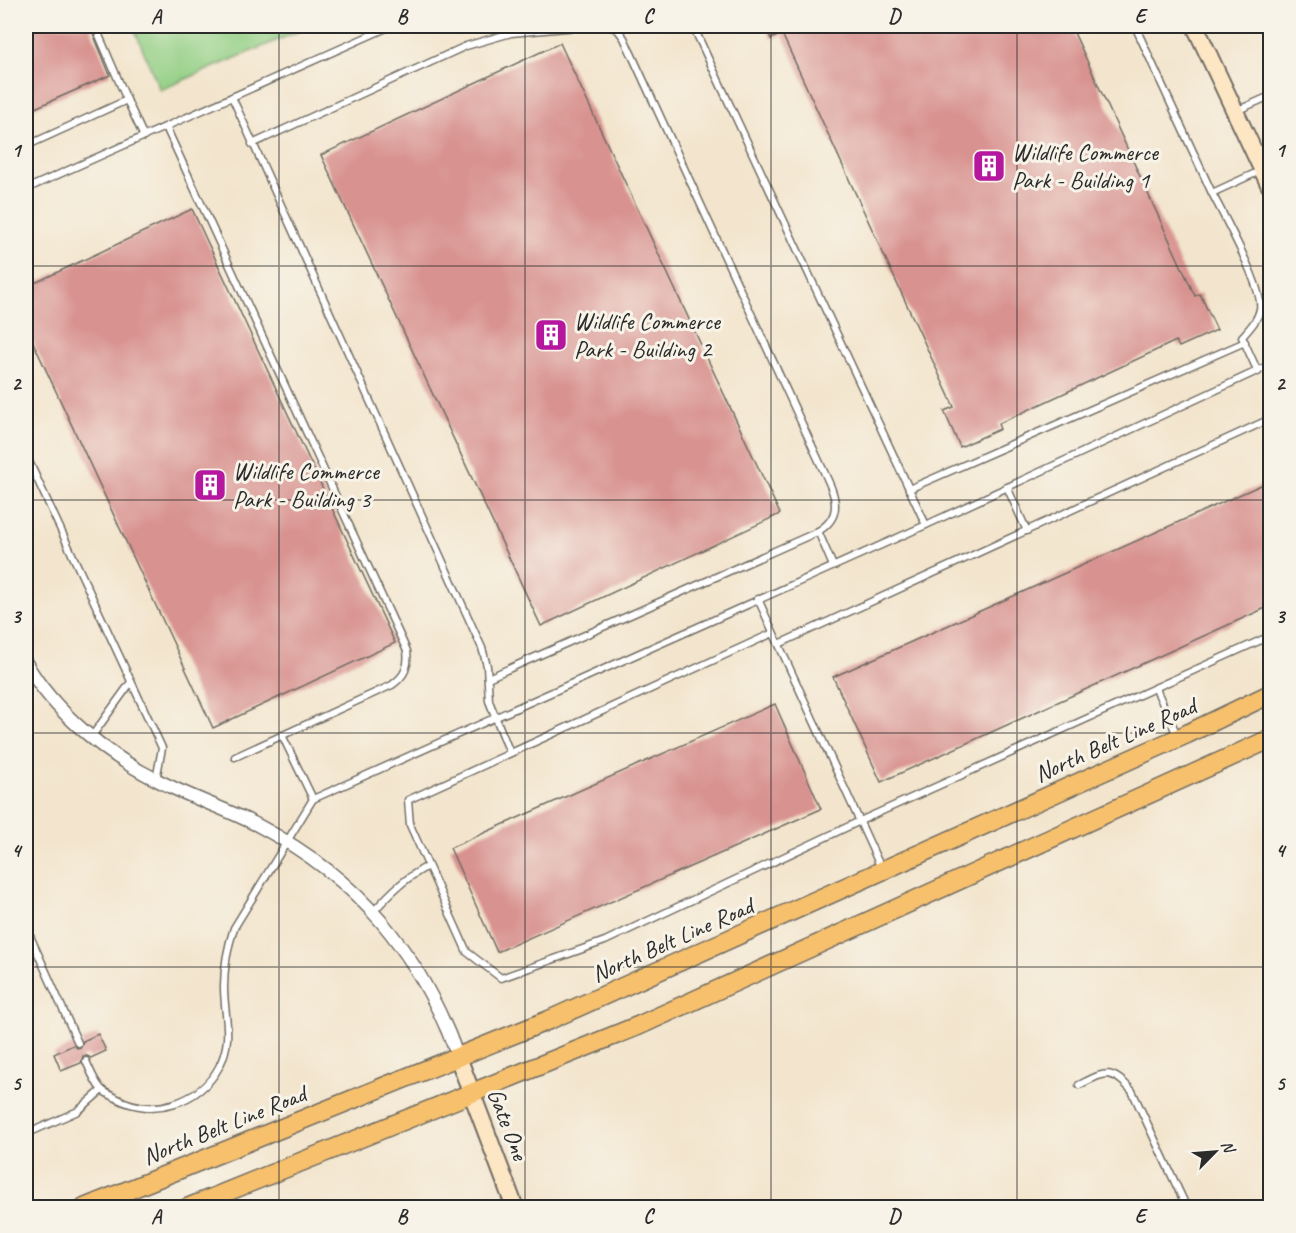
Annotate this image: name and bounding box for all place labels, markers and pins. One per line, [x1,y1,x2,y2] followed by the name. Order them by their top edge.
[1012,137,1160,195] place label: Wildlife Commerce Park - Building 1
[971,148,1007,184] building icon: Wildlife Commerce Park - Building 1
[574,306,722,364] place label: Wildlife Commerce Park - Building 2
[533,317,569,353] building icon: Wildlife Commerce Park - Building 2
[233,456,381,514] place label: Wildlife Commerce Park - Building 3
[192,467,228,503] building icon: Wildlife Commerce Park - Building 3

